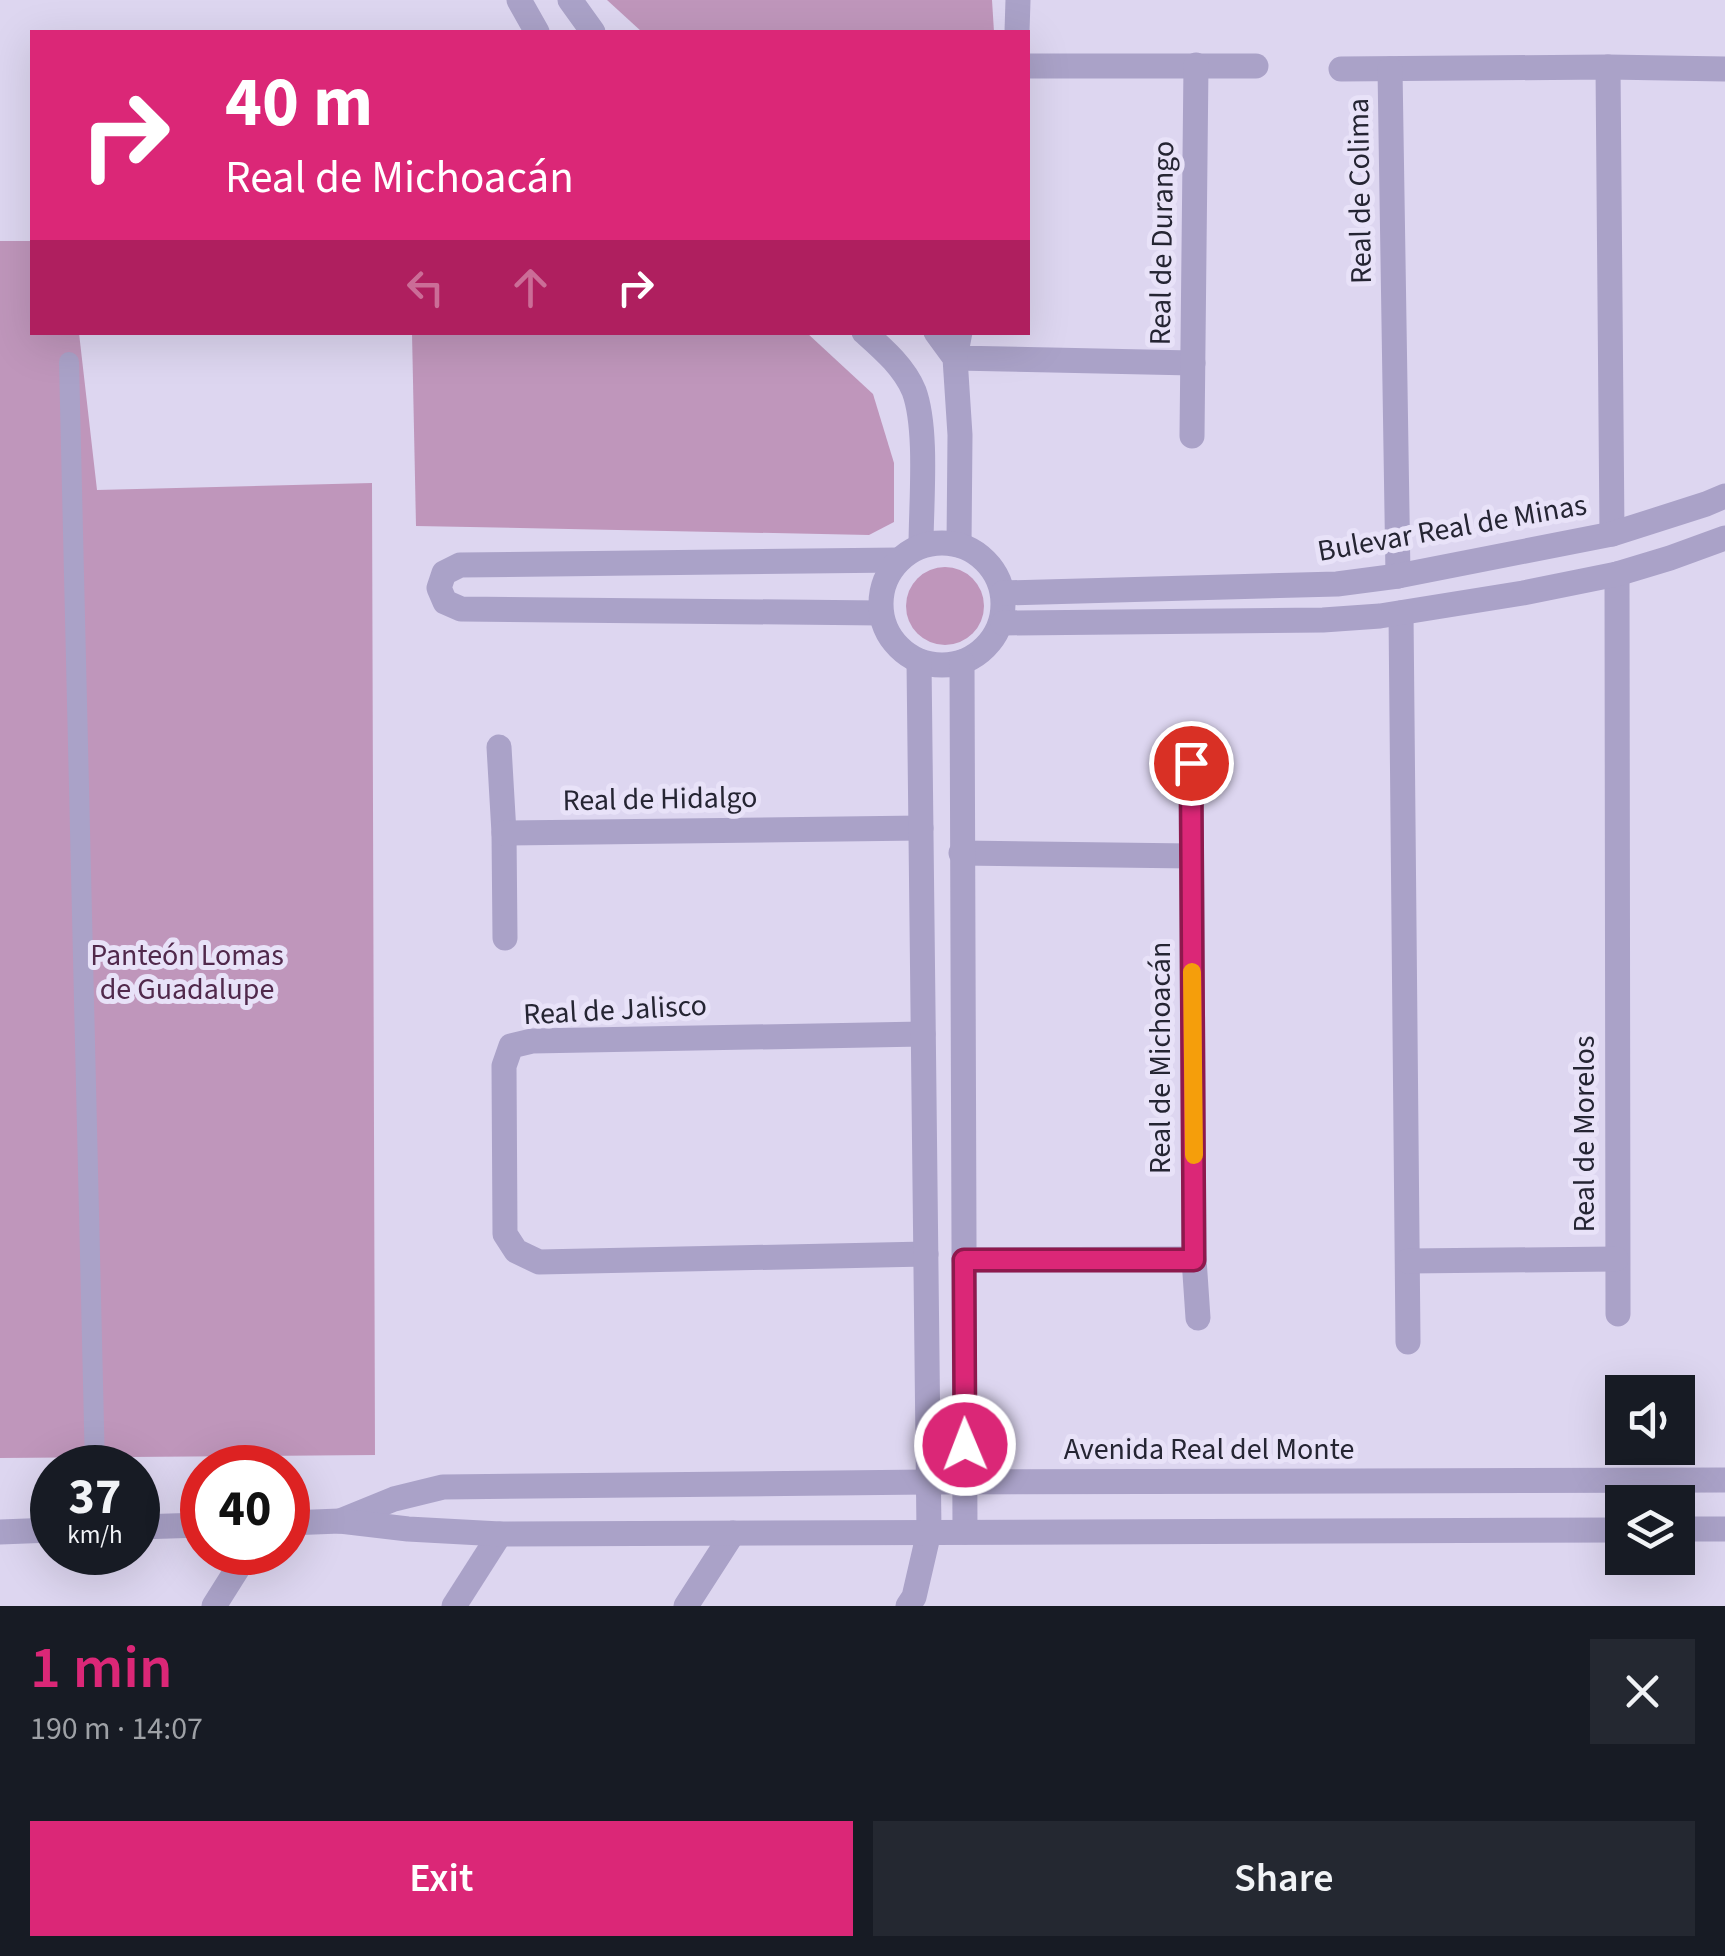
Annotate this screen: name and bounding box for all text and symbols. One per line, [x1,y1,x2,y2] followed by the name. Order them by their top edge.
[225,53,373,153] text: 40 m
[60,70,190,200] icon: right
[1337,98,1383,284] street label: Real de Colima
[1139,140,1185,346] street label: Real de Durango
[225,146,574,210] text: Real de Michoacán
[398,260,453,315] icon: left
[503,260,558,315] icon: ahead
[608,260,663,315] icon: right
[1314,483,1590,573] street label: Bulevar Real de Minas
[1149,721,1234,806] pin
[1164,736,1219,791] icon: arrive
[562,776,758,822] street label: Real de Hidalgo
[90,934,284,1011] park label: Panteón Lomas de Guadalupe
[1139,942,1182,1174] street label: Real de Michoacán
[522,984,708,1036] street label: Real de Jalisco
[1563,1035,1606,1233] street label: Real de Morelos
[1605,1375,1695,1575] map controls
[1605,1375,1695,1465] button: sound
[913,1393,1017,1497] position arrow
[1064,1428,1354,1471] street label: Avenida Real del Monte
[180,1445,310,1575] speed limit sign: 40
[69,1462,121,1533] text: 37
[1605,1485,1695,1575] button: layers
[67,1517,123,1553] text: km/h
[30,1626,173,1711] text: 1 min
[1590,1639,1695,1744] button: close
[30,1706,203,1752] text: 190 m · 14:07
[30,1821,853,1936] button: Exit
[873,1821,1695,1936] button: Share

